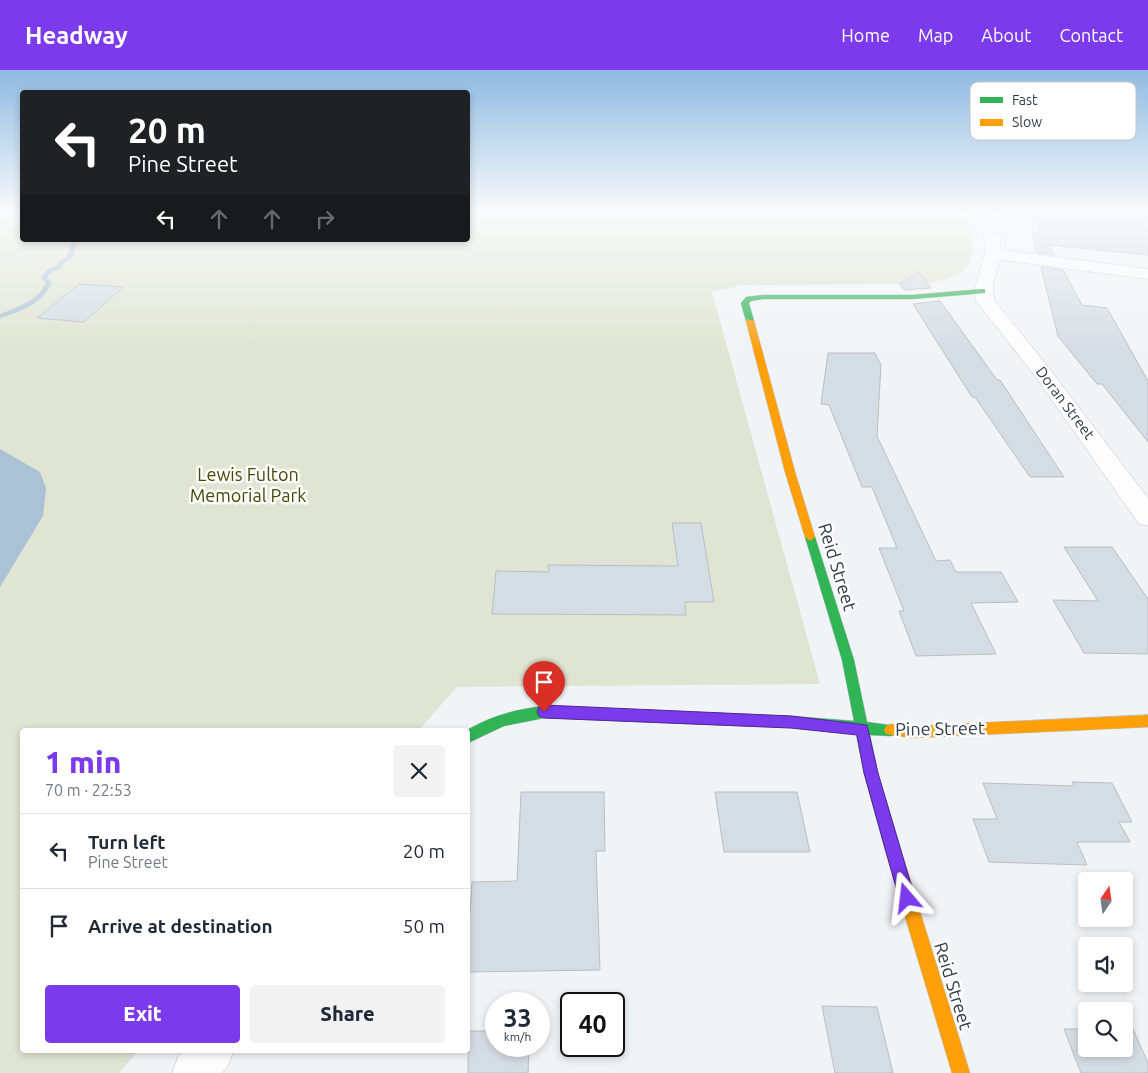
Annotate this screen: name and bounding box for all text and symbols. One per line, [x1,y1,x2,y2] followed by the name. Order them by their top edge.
[25,22,128,49] text: Headway
[841,25,890,45] text: Home
[918,25,953,45] text: Map
[981,25,1031,45] text: About
[1059,25,1123,45] text: Contact
[970,82,1136,140] legend
[1012,92,1038,108] text: Fast
[45,110,110,175] icon: left
[128,110,206,150] text: 20 m
[1012,114,1042,130] text: Slow
[128,151,238,176] text: Pine Street
[152,205,180,233] icon: left
[205,205,233,233] icon: ahead
[258,205,286,233] icon: ahead
[311,205,339,233] icon: right
[1033,363,1098,442] street label: Doran Street
[190,464,306,505] park label: Lewis Fulton Memorial Park
[815,521,861,613] street label: Reid Street
[523,661,565,712] pin
[530,668,558,696] icon: arrive
[895,717,985,739] street label: Pine Street
[45,745,121,779] text: 1 min
[393,745,445,797] button: close
[45,781,132,799] text: 70 m · 22:53
[88,831,166,853] text: Turn left
[45,837,73,865] icon: left
[403,840,445,862] text: 20 m
[88,853,168,871] text: Pine Street
[880,871,932,923] position arrow
[1078,872,1132,928] north arrow
[1078,872,1133,1057] map controls
[45,912,73,940] icon: arrive
[88,915,273,937] text: Arrive at destination
[403,915,445,937] text: 50 m
[1078,937,1133,992] button: sound
[931,940,977,1032] street label: Reid Street
[45,985,240,1043] button: Exit
[250,985,445,1043] button: Share
[560,992,625,1057] speed limit sign: 40
[1078,1002,1133,1057] button: search
[503,1004,532,1032] text: 33
[504,1030,531,1043] text: km/h

